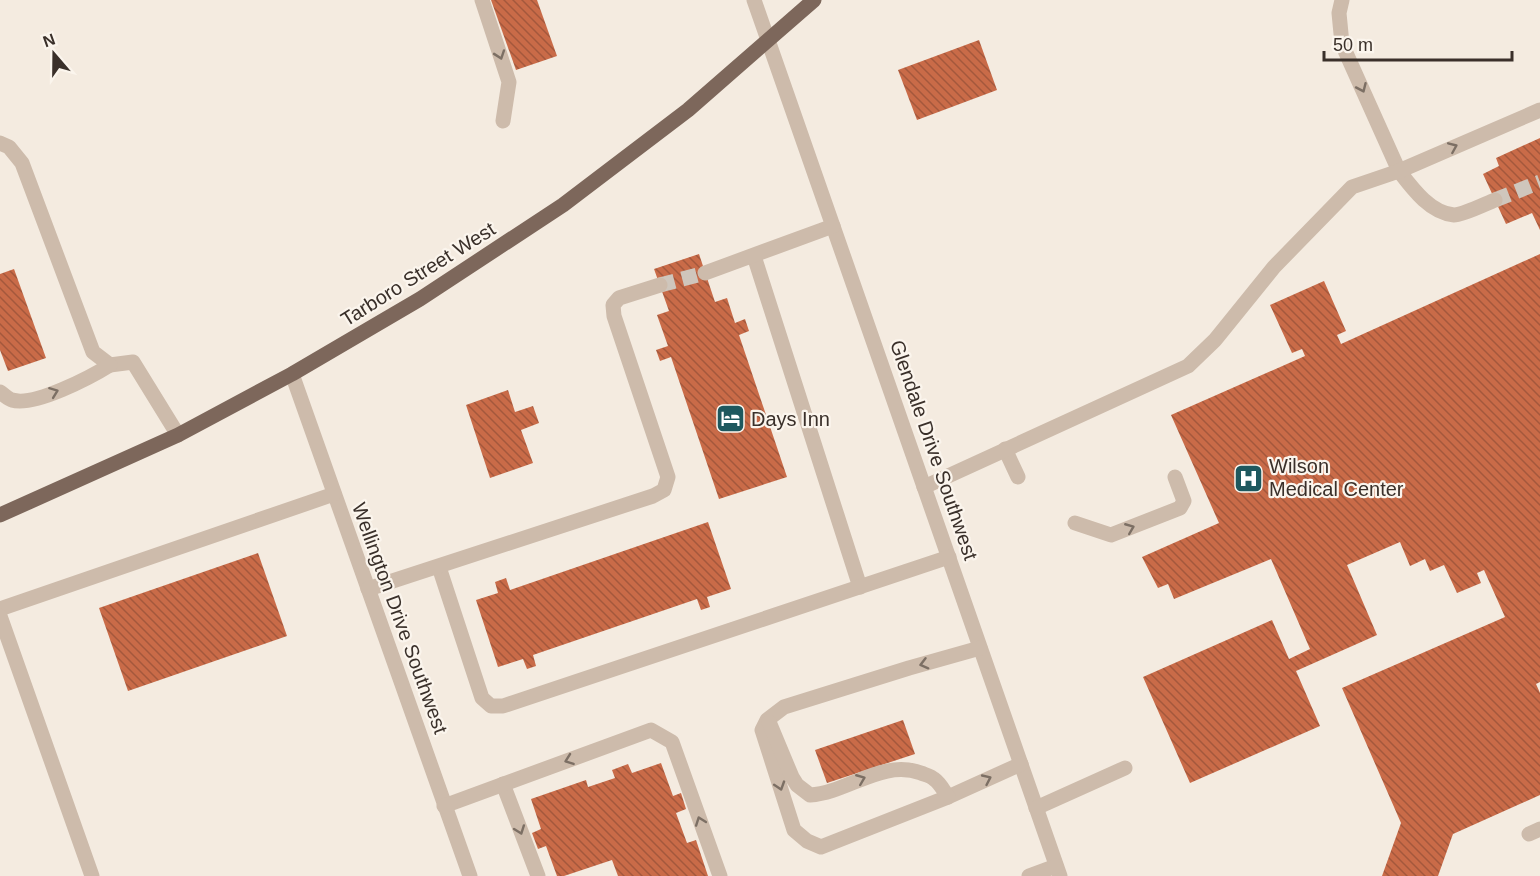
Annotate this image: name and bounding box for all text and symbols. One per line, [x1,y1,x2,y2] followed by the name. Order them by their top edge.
[24,24,84,84] north arrow
[1324,24,1512,62] scale bar
[41,30,57,50] text: N
[1333,35,1373,55] text: 50 m
[493,49,506,60] one-way arrow
[1355,82,1367,93] one-way arrow
[1447,143,1458,155] one-way arrow
[337,217,499,330] street label: Tarboro Street West
[886,337,982,563] street label: Glendale Drive Southwest
[48,387,59,399] one-way arrow
[714,403,746,435] hotel icon: Days Inn
[751,408,830,430] place label: Days Inn
[1269,455,1404,500] place label: Wilson Medical Center
[1232,462,1264,494] hospital icon: Wilson Medical Center
[348,499,452,737] street label: Wellington Drive Southwest
[1124,523,1135,535] one-way arrow
[919,657,930,669] one-way arrow
[565,753,575,766] one-way arrow
[855,774,866,786] one-way arrow
[981,775,992,787] one-way arrow
[773,780,785,791] one-way arrow
[695,816,708,827] one-way arrow
[513,824,526,835] one-way arrow

